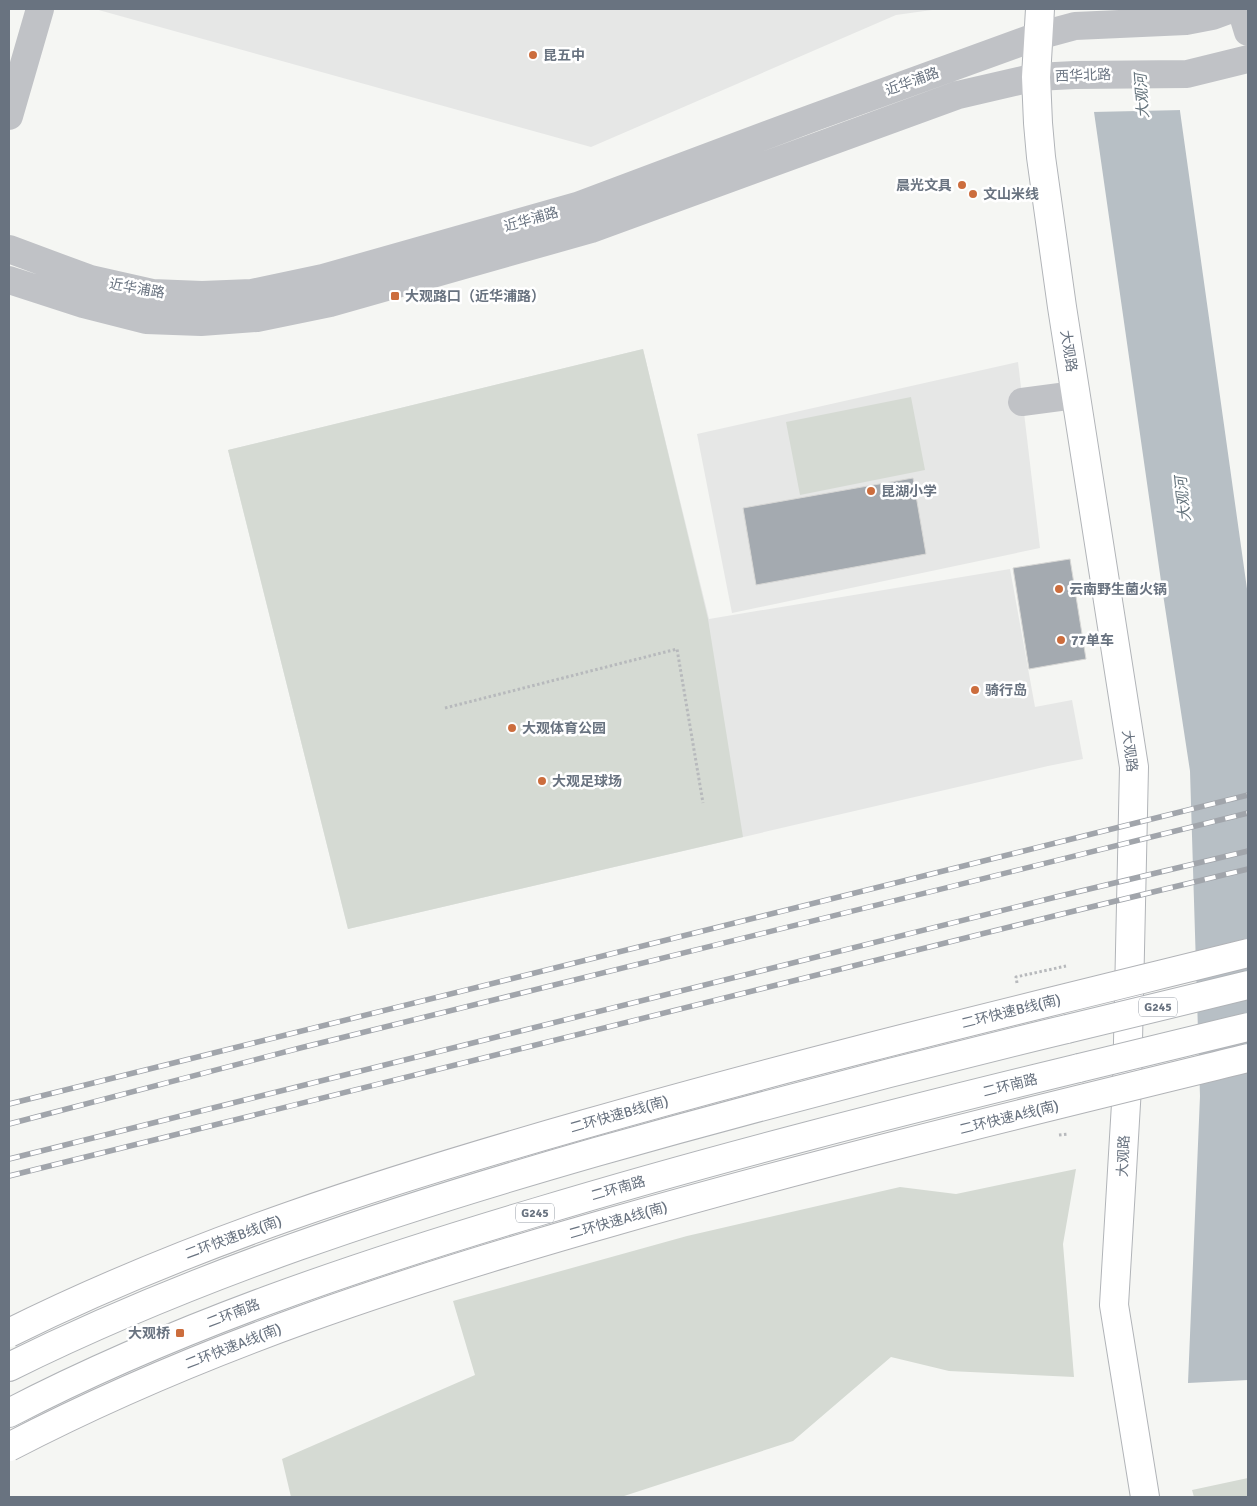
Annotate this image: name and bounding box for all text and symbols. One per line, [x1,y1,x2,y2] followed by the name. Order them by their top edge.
[543,47,585,64] place label: 昆五中
[527,49,539,61] marker: 昆五中
[883,64,941,99] street label: 近华浦路
[1055,66,1111,85] street label: 西华北路
[1131,70,1153,119] water label: 大观河
[896,177,952,194] place label: 晨光文具
[956,179,968,191] marker: 晨光文具
[983,186,1039,203] place label: 文山米线
[967,188,979,200] marker: 文山米线
[502,204,560,235] street label: 近华浦路
[108,275,166,302] street label: 近华浦路
[405,288,545,305] place label: 大观路口（近华浦路）
[389,290,401,302] marker: 大观路口（近华浦路）
[1057,329,1080,373] street label: 大观路
[1171,473,1194,522] water label: 大观河
[881,483,937,500] place label: 昆湖小学
[865,485,877,497] marker: 昆湖小学
[1069,581,1167,598] place label: 云南野生菌火锅
[1053,583,1065,595] marker: 云南野生菌火锅
[1071,632,1114,649] place label: 77单车
[1055,634,1067,646] marker: 77单车
[985,682,1027,699] place label: 骑行岛
[969,684,981,696] marker: 骑行岛
[522,720,606,737] place label: 大观体育公园
[506,722,518,734] marker: 大观体育公园
[1119,729,1140,773] street label: 大观路
[552,773,622,790] place label: 大观足球场
[536,775,548,787] marker: 大观足球场
[960,991,1063,1032] street label: 二环快速B线(南)
[1139,998,1177,1016] road number: G245
[981,1070,1039,1101] street label: 二环南路
[568,1092,670,1137] street label: 二环快速B线(南)
[958,1097,1061,1138] street label: 二环快速A线(南)
[1114,1135,1133,1177] street label: 大观路
[589,1173,647,1204] street label: 二环南路
[567,1198,669,1243] street label: 二环快速A线(南)
[516,1204,554,1222] road number: G245
[182,1212,284,1263] street label: 二环快速B线(南)
[204,1295,262,1331] street label: 二环南路
[183,1320,284,1373] street label: 二环快速A线(南)
[128,1325,170,1342] place label: 大观桥
[174,1327,186,1339] marker: 大观桥

